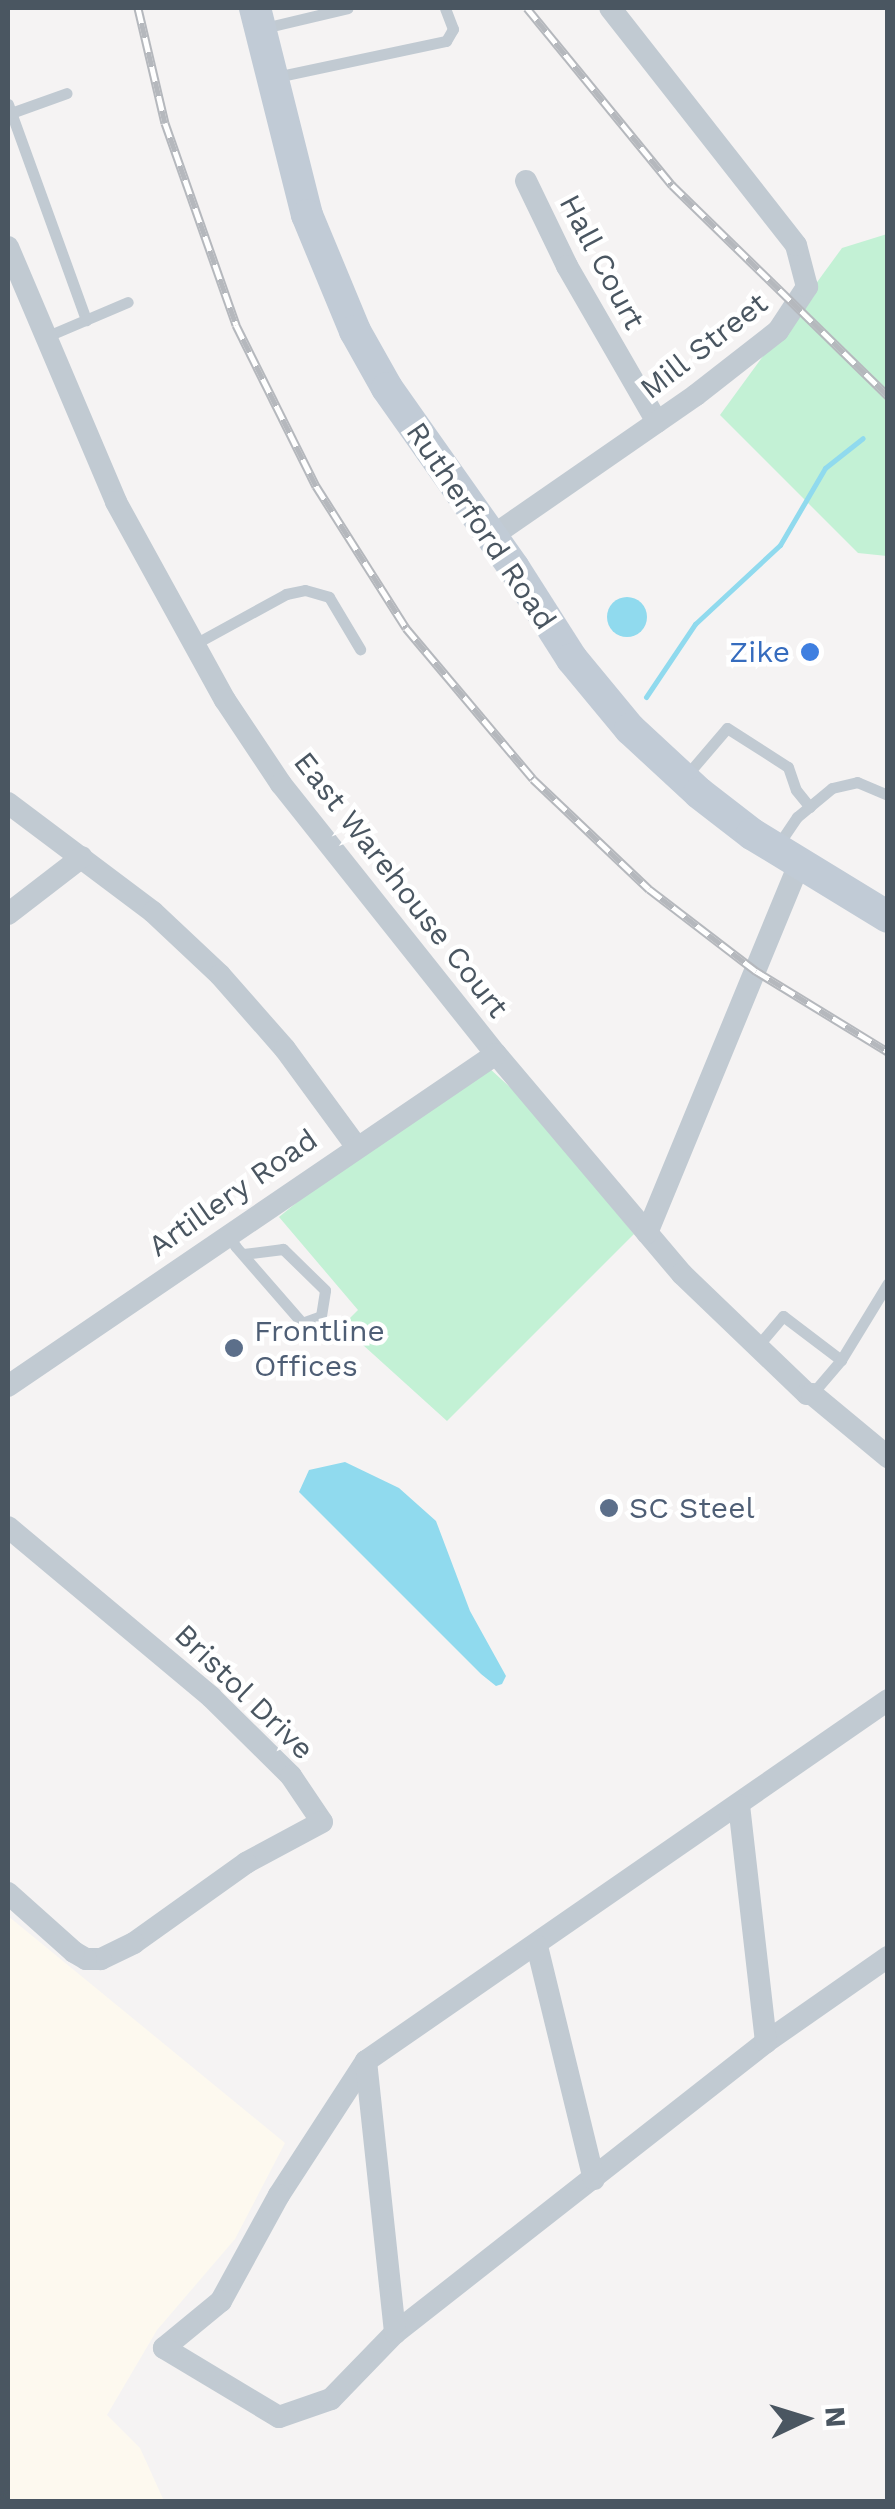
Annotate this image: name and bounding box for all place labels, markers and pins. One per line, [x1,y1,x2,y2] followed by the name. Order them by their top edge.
[729,634,790,670] place label: Zike
[799,641,821,663] marker: Zike
[254,1313,385,1384] place label: Frontline Offices
[223,1337,245,1359] marker: Frontline Offices
[629,1490,755,1526] place label: SC Steel
[598,1497,620,1519] marker: SC Steel

